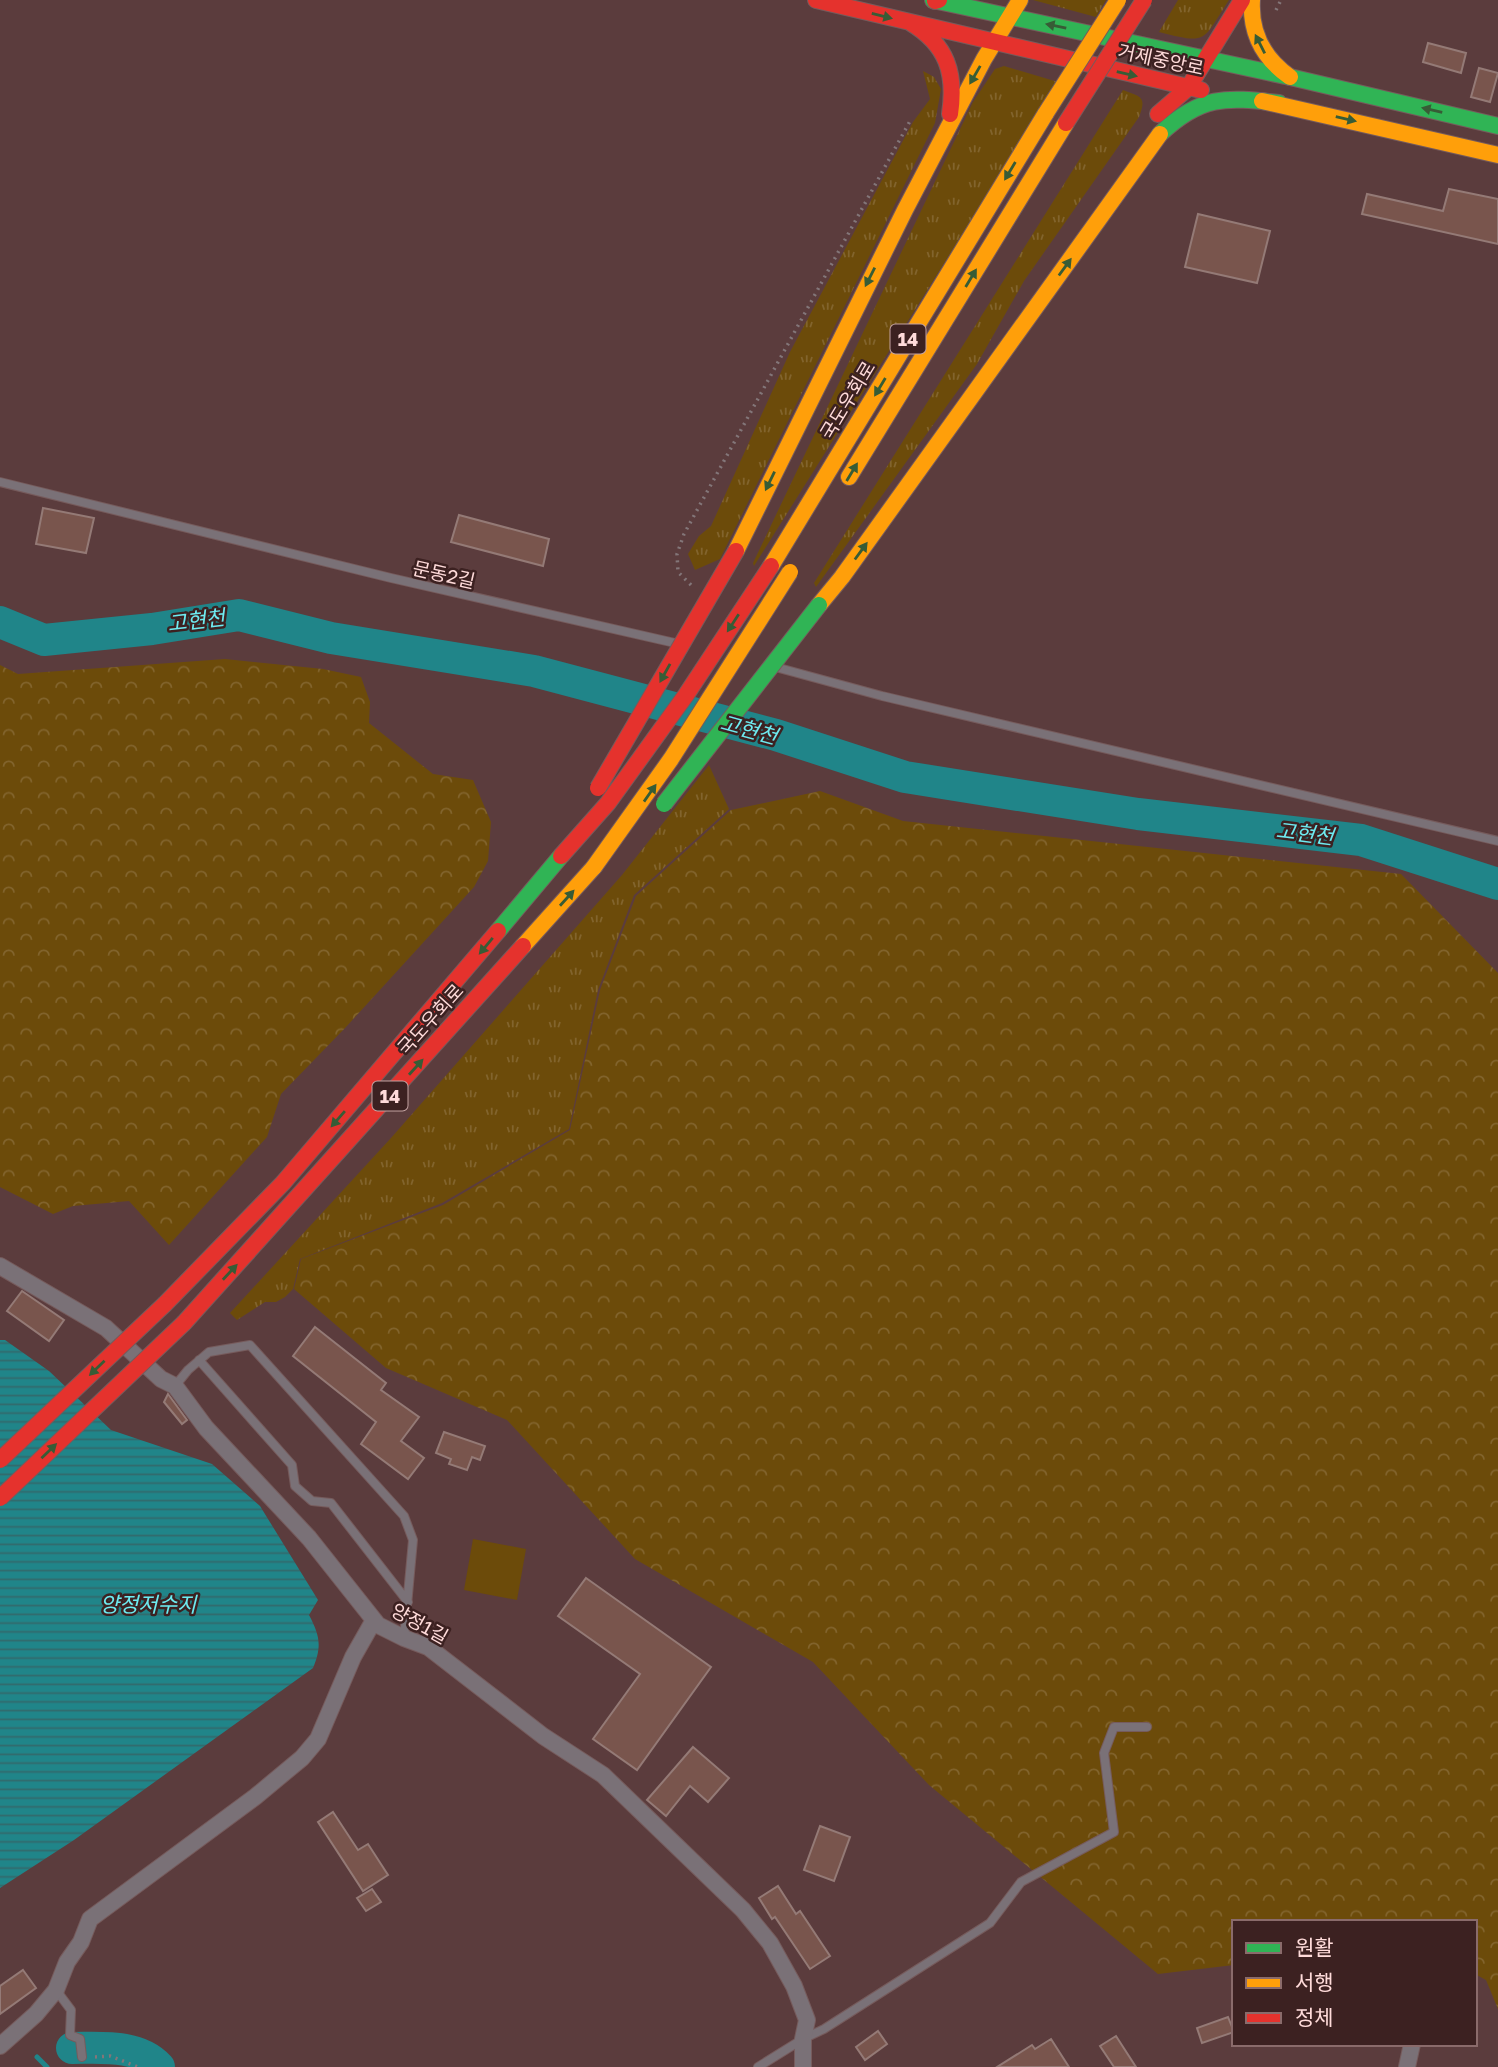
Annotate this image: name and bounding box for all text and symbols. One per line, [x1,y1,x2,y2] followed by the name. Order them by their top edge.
[871,11,893,22] one-way arrow
[1045,21,1067,32] one-way arrow
[1255,34,1266,54] one-way arrow
[1116,39,1206,79] street label: 거제중앙로
[969,66,981,85] one-way arrow
[1116,68,1138,79] one-way arrow
[1421,105,1443,116] one-way arrow
[1335,114,1357,125] one-way arrow
[1004,162,1017,181] one-way arrow
[1057,258,1071,276] one-way arrow
[864,267,876,287] one-way arrow
[964,269,977,288] one-way arrow
[890,324,926,354] road number: 14
[815,357,879,443] street label: 국도우회로
[873,377,886,396] one-way arrow
[845,463,858,482] one-way arrow
[764,471,775,491] one-way arrow
[853,542,867,560] one-way arrow
[410,556,478,592] street label: 문동2길
[166,603,229,636] water label: 고현천
[727,614,740,633] one-way arrow
[659,664,671,683] one-way arrow
[718,709,783,750] water label: 고현천
[643,783,656,803] one-way arrow
[1275,817,1338,850] water label: 고현천
[559,889,575,907] one-way arrow
[478,936,493,954] one-way arrow
[392,979,468,1059] street label: 국도우회로
[407,1059,423,1076] one-way arrow
[372,1082,408,1111] road number: 14
[330,1110,346,1128] one-way arrow
[222,1263,238,1281] one-way arrow
[89,1359,106,1375] one-way arrow
[41,1443,58,1460] one-way arrow
[100,1591,198,1617] water label: 양정저수지
[387,1598,453,1648] street label: 양정1길
[1232,1920,1477,2046] legend
[1295,1934,1334,1960] text: 원활
[1295,1969,1334,1995] text: 서행
[1295,2004,1334,2030] text: 정체

